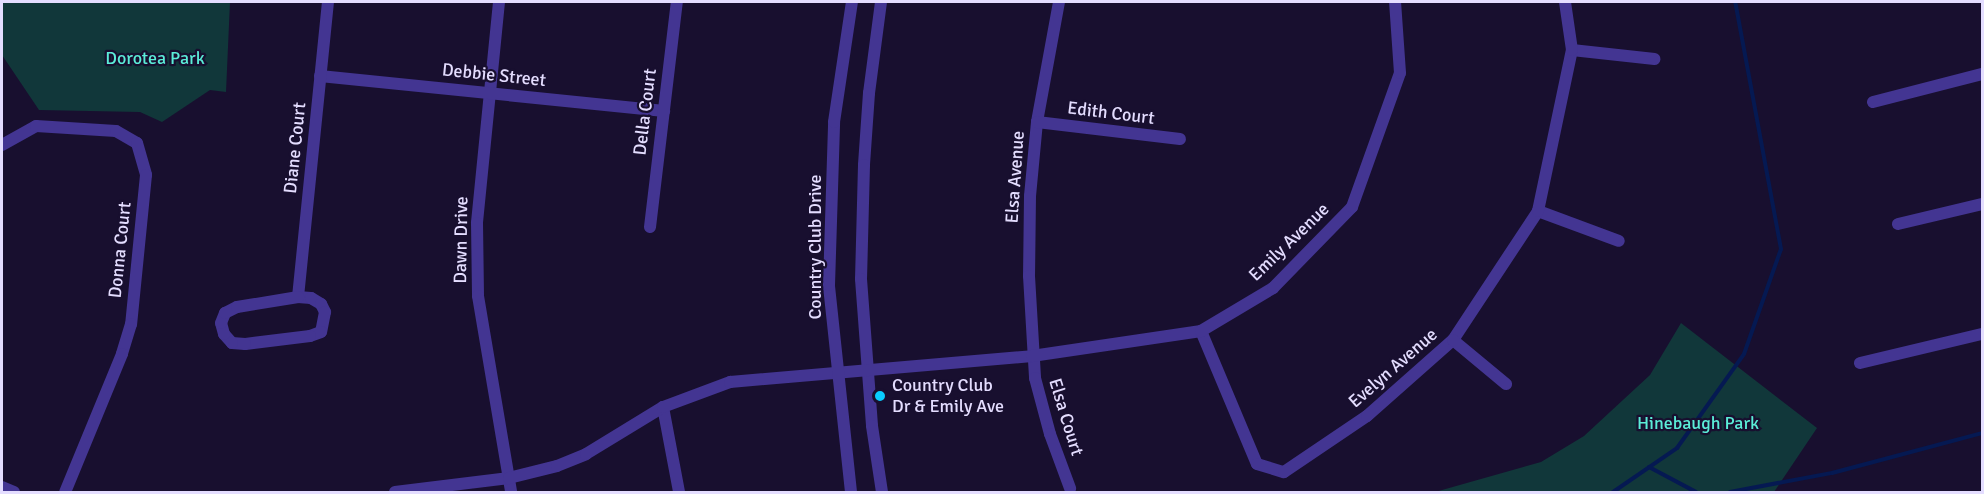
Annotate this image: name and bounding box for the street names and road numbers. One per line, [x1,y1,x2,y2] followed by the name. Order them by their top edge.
[441,59,547,91] street label: Debbie Street
[629,67,661,157] street label: Della Court
[1066,97,1156,129] street label: Edith Court
[279,101,311,195] street label: Diane Court
[1001,130,1029,224] street label: Elsa Avenue
[804,174,826,320] street label: Country Club Drive
[449,196,473,284] street label: Dawn Drive
[1244,198,1334,286] street label: Emily Avenue
[104,201,136,299] street label: Donna Court
[1344,324,1442,412] street label: Evelyn Avenue
[1044,376,1088,458] street label: Elsa Court

